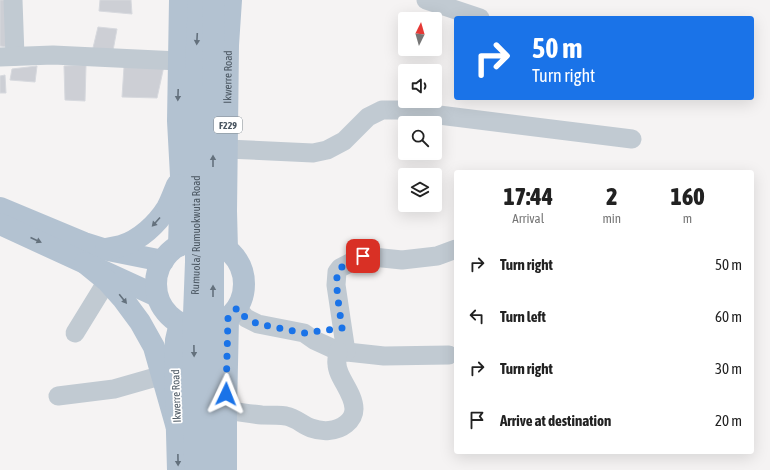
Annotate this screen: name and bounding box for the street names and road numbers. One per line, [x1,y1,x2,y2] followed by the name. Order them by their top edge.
[221,50,234,104] street label: Ikwerre Road
[214,117,242,133] road number: F229
[189,175,202,295] street label: Rumuola/ Rumuokwuta Road
[169,369,183,423] street label: Ikwerre Road

